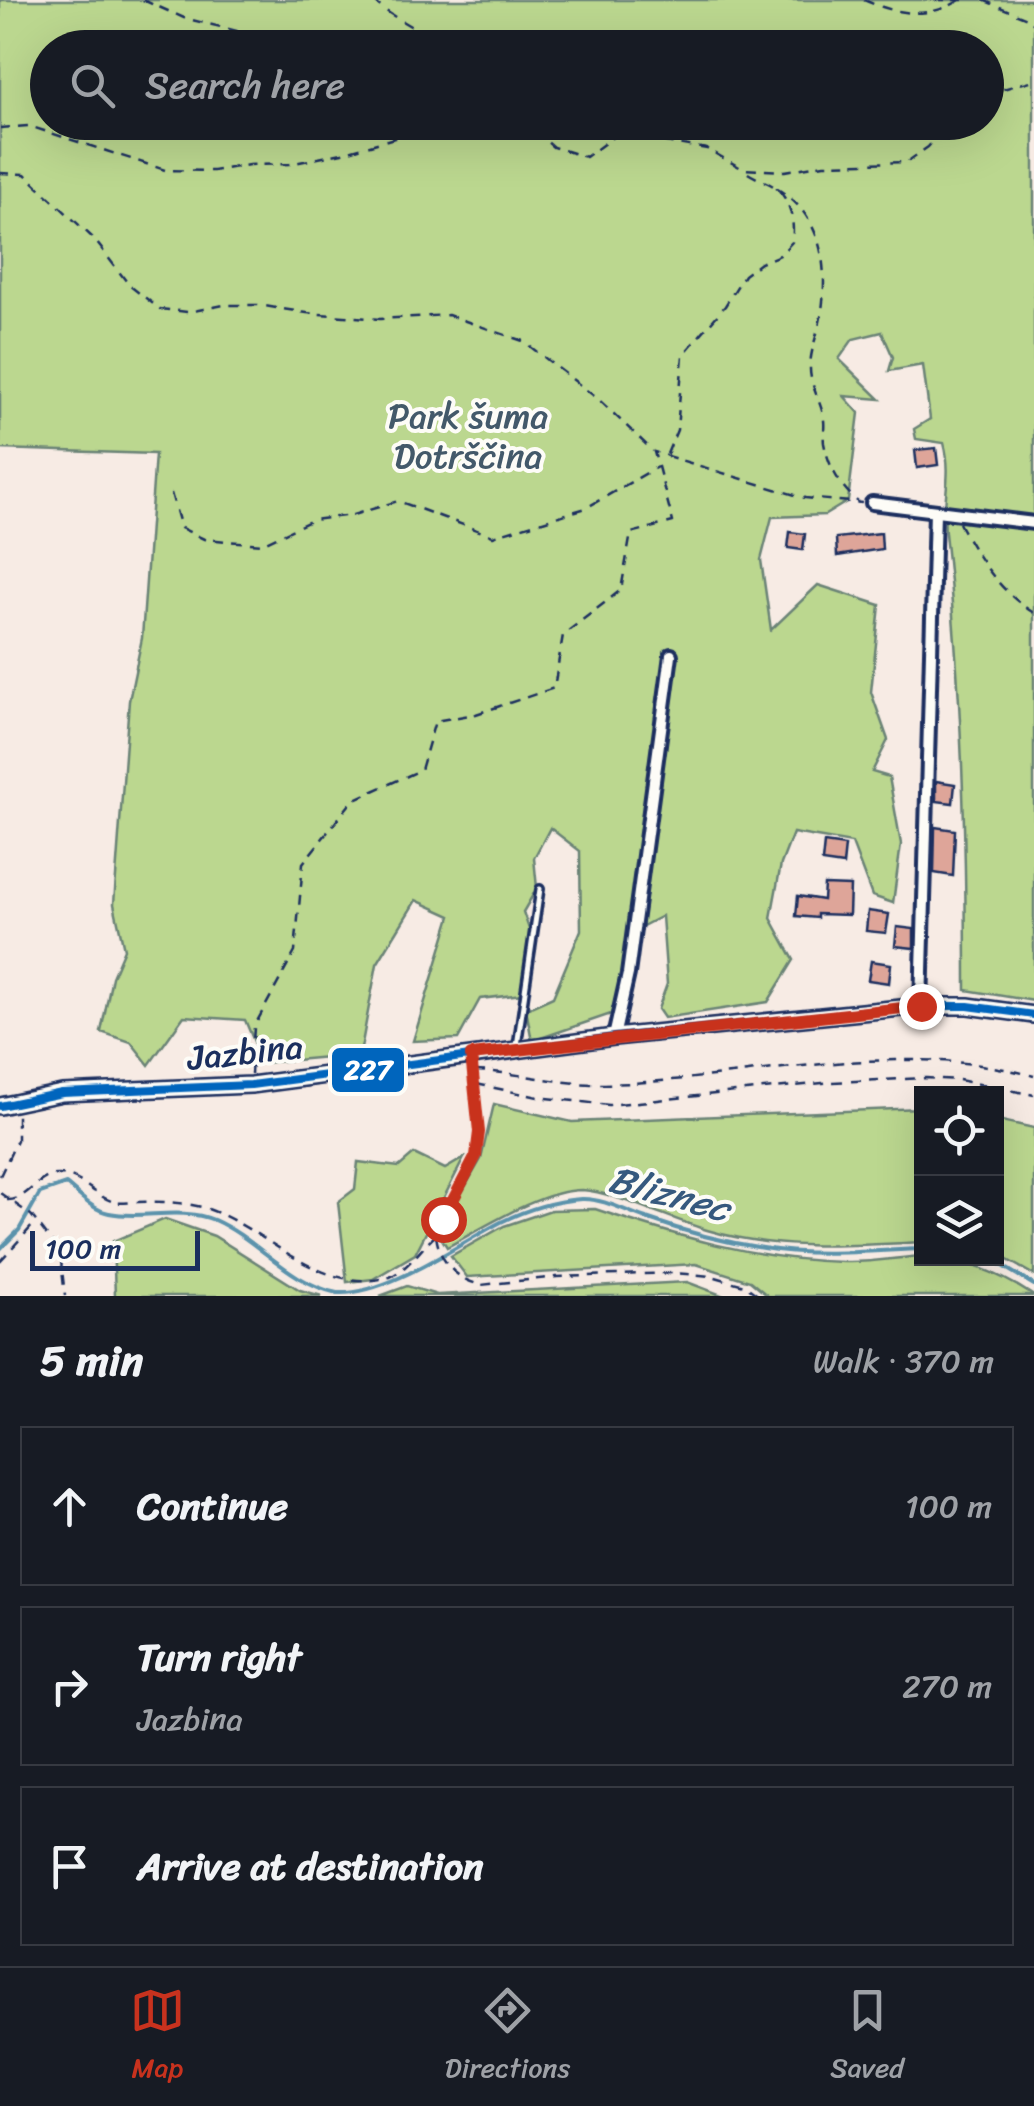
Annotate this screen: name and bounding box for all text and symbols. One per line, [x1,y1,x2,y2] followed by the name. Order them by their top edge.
[30,30,1004,140] search box
[145,52,345,119] text: Search here
[65,58,120,113] icon: search
[388,385,549,487] park label: Park šuma Dotrščina
[899,984,945,1030] route end
[183,1015,306,1089] street label: Jazbina
[343,1045,394,1094] text: 227
[330,1046,406,1094] line badge: 227
[914,1086,1004,1266] map controls
[914,1086,1004,1176] button: locate
[601,1146,741,1243] water label: Bliznec
[914,1176,1004,1266] button: layers
[421,1197,467,1243] route start
[45,1224,121,1273] text: 100 m
[30,1226,200,1270] scale bar
[40,1324,143,1398] text: 5 min
[813,1333,994,1390] text: Walk · 370 m
[137,1473,288,1540] text: Continue
[905,1478,992,1535] text: 100 m
[42,1479,97,1534] icon: ahead
[137,1624,302,1691] text: Turn right
[902,1658,992,1715] text: 270 m
[42,1659,97,1714] icon: right
[137,1691,243,1748] text: Jazbina
[137,1833,484,1900] text: Arrive at destination
[42,1839,97,1894] icon: arrive
[130,1983,185,2092] tab: Map
[445,1983,570,2092] tab: Directions
[830,1983,904,2092] tab: Saved

